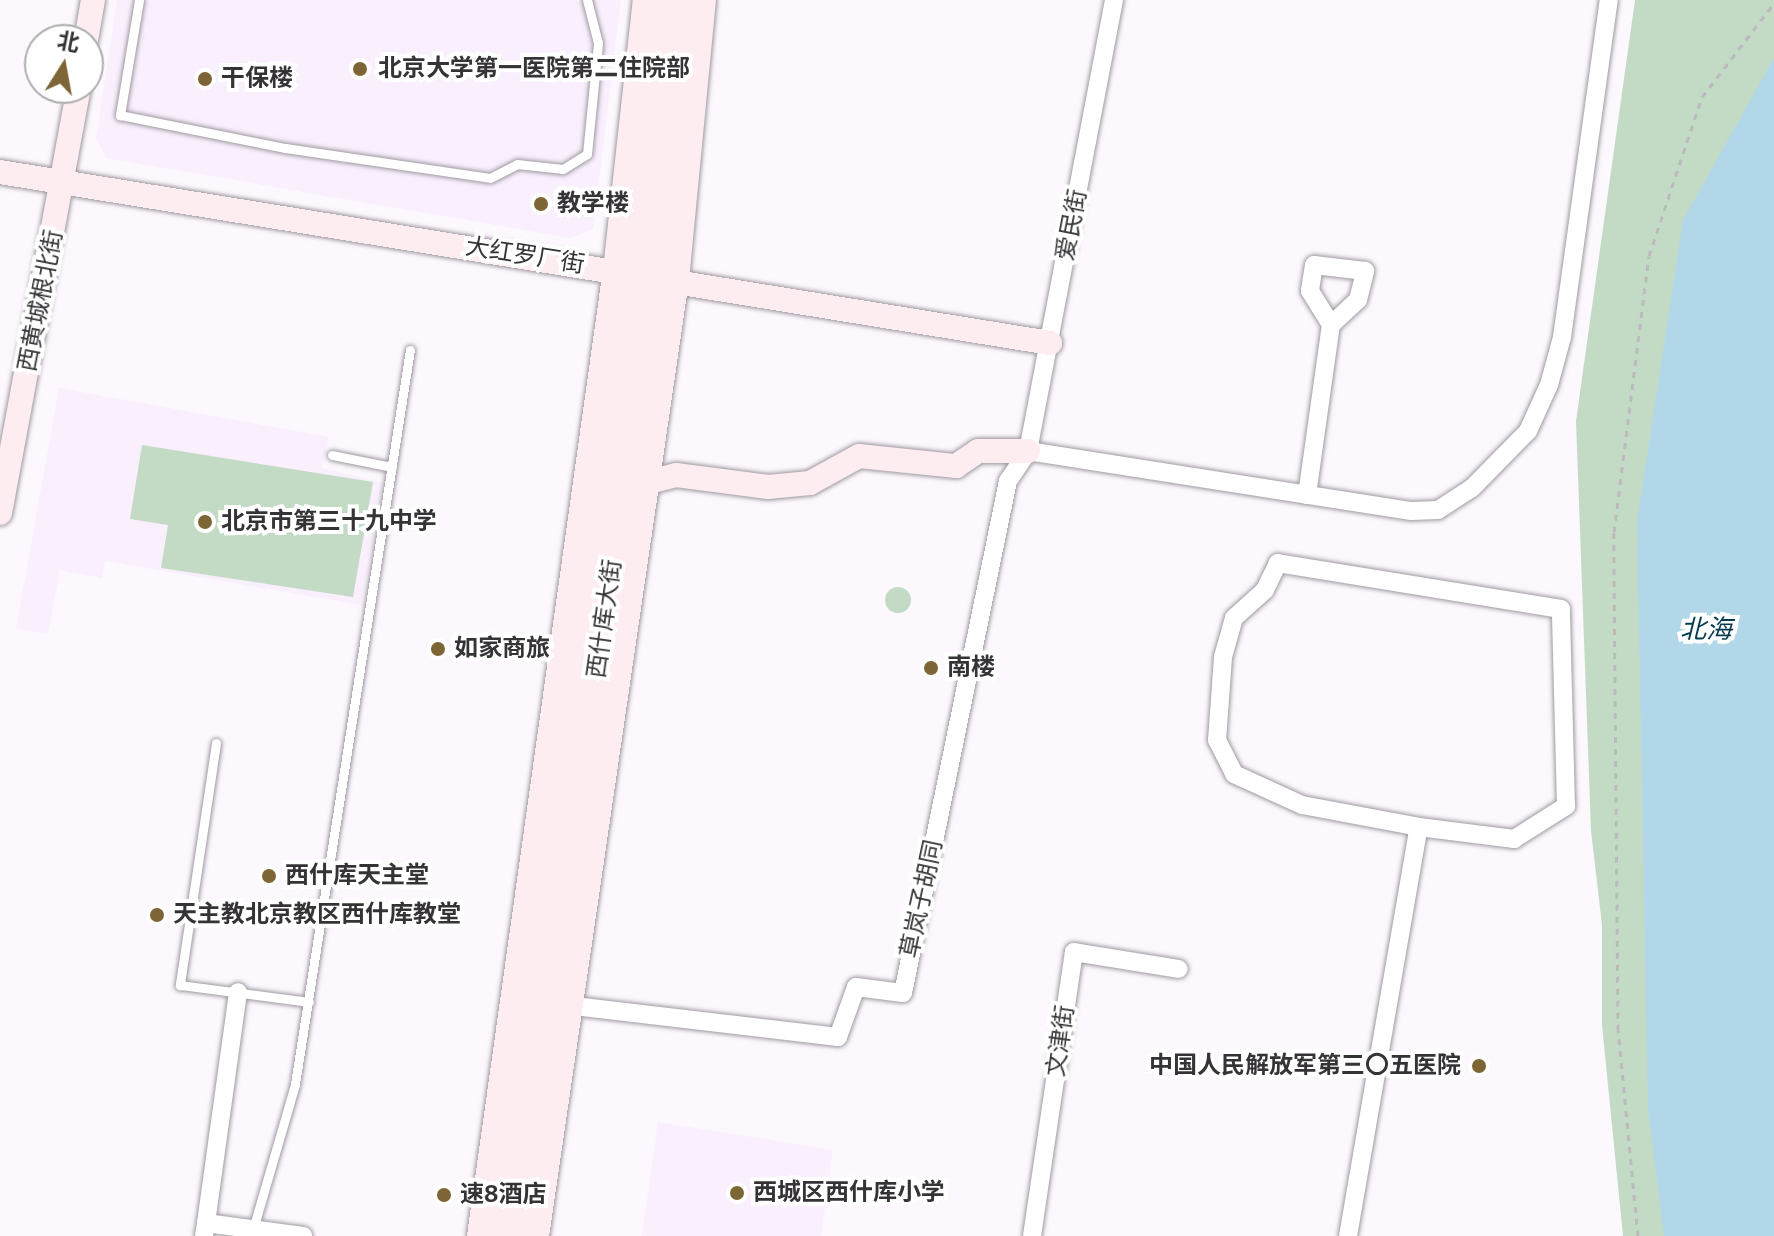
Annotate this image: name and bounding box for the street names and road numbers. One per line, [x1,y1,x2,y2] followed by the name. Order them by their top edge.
[1051,187,1093,263] street label: 爱民街
[13,228,69,374] street label: 西黄城根北街
[463,232,587,280] street label: 大红罗厂街
[582,558,628,680] street label: 西什库大街
[895,837,949,961] street label: 草岚子胡同
[1042,1003,1080,1079] street label: 文津街

